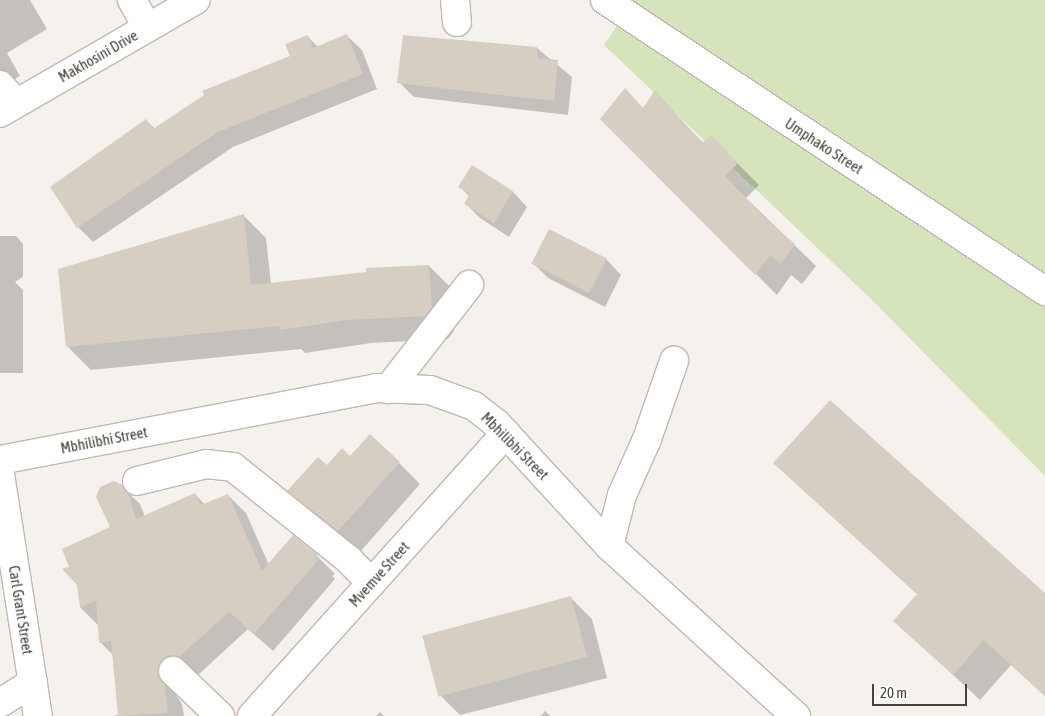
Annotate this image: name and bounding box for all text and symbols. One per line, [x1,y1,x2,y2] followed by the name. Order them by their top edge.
[55,26,141,86] street label: Makhosini Drive
[782,114,866,178] street label: Umphako Street
[477,408,553,484] street label: Mbhilibhi Street
[59,423,149,457] street label: Mbhilibhi Street
[345,538,413,610] street label: Mvemve Street
[5,564,37,656] street label: Carl Grant Street
[875,674,970,706] scale bar
[880,684,907,701] text: 20 m

